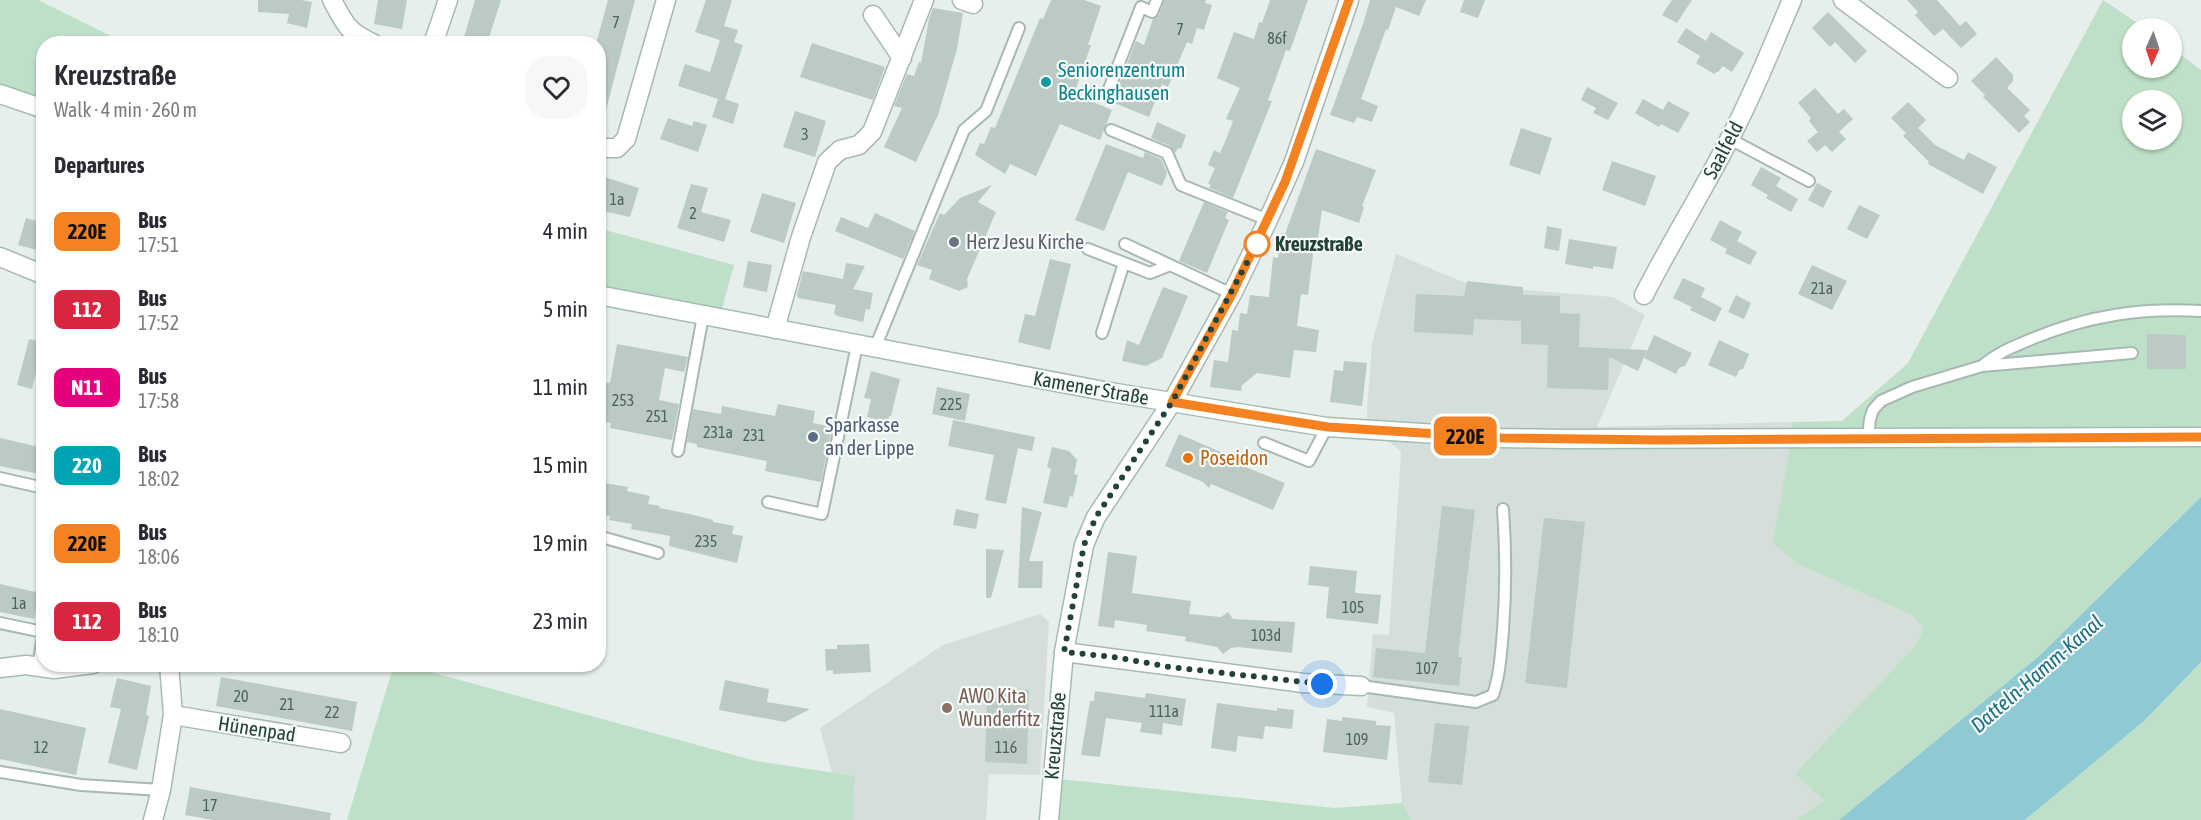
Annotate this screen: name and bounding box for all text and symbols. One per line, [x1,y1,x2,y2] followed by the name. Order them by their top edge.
[612,13,620,31] house number: 7
[2122,18,2182,78] north arrow
[2122,18,2182,150] map controls
[1176,20,1184,38] house number: 7
[1267,29,1287,47] house number: 86f
[525,56,588,119] button: heart
[1058,58,1185,104] place label: Seniorenzentrum Beckinghausen
[54,59,177,91] text: Kreuzstraße
[1039,75,1053,89] marker: Seniorenzentrum Beckinghausen
[2122,90,2182,150] button: layers
[54,98,197,121] text: Walk · 4 min · 260 m
[1698,117,1747,182] street label: Saalfeld
[801,125,809,143] house number: 3
[54,152,144,178] text: Departures
[610,190,624,208] house number: 1a
[689,204,697,222] house number: 2
[138,207,167,233] text: Bus
[543,218,588,244] text: 4 min
[68,219,106,243] text: 220E
[966,230,1084,253] place label: Herz Jesu Kirche
[1244,231,1270,257] marker: Kreuzstraße
[1275,232,1363,255] place label: Kreuzstraße
[138,233,179,256] text: 17:51
[947,235,961,249] marker: Herz Jesu Kirche
[1811,279,1833,297] house number: 21a
[138,285,167,311] text: Bus
[543,296,588,322] text: 5 min
[72,297,102,321] text: 112
[138,311,179,334] text: 17:52
[138,363,167,389] text: Bus
[1031,366,1151,409] street label: Kamener Straße
[533,374,588,400] text: 11 min
[71,375,103,399] text: N11
[138,389,179,412] text: 17:58
[612,391,634,409] house number: 253
[940,395,962,413] house number: 225
[646,407,668,425] house number: 251
[825,413,914,459] place label: Sparkasse an der Lippe
[1423,416,1507,456] line badge: 220E
[703,423,733,441] house number: 231a
[1446,424,1484,448] text: 220E
[743,426,765,444] house number: 231
[806,430,820,444] marker: Sparkasse an der Lippe
[138,441,167,467] text: Bus
[1200,446,1268,469] place label: Poseidon
[1181,451,1195,465] marker: Poseidon
[533,452,588,478] text: 15 min
[72,453,102,477] text: 220
[138,467,180,490] text: 18:02
[138,519,167,545] text: Bus
[533,530,588,556] text: 19 min
[68,531,106,555] text: 220E
[695,532,717,550] house number: 235
[138,545,180,568] text: 18:06
[12,594,26,612] house number: 1a
[138,597,167,623] text: Bus
[1342,598,1364,616] house number: 105
[533,608,588,634] text: 23 min
[72,609,102,633] text: 112
[1966,610,2107,737] water label: Datteln-Hamm-Kanal
[138,623,179,646] text: 18:10
[1251,626,1281,644] house number: 103d
[1416,659,1438,677] house number: 107
[1307,669,1337,699] your location
[959,684,1040,730] place label: AWO Kita Wunderfitz
[233,687,249,705] house number: 20
[1039,691,1070,781] street label: Kreuzstraße
[279,695,295,713] house number: 21
[940,701,954,715] marker: AWO Kita Wunderfitz
[1149,702,1179,720] house number: 111a
[324,703,340,721] house number: 22
[217,711,297,746] street label: Hünenpad
[1346,730,1368,748] house number: 109
[33,738,49,756] house number: 12
[995,738,1017,756] house number: 116
[202,796,218,814] house number: 17

